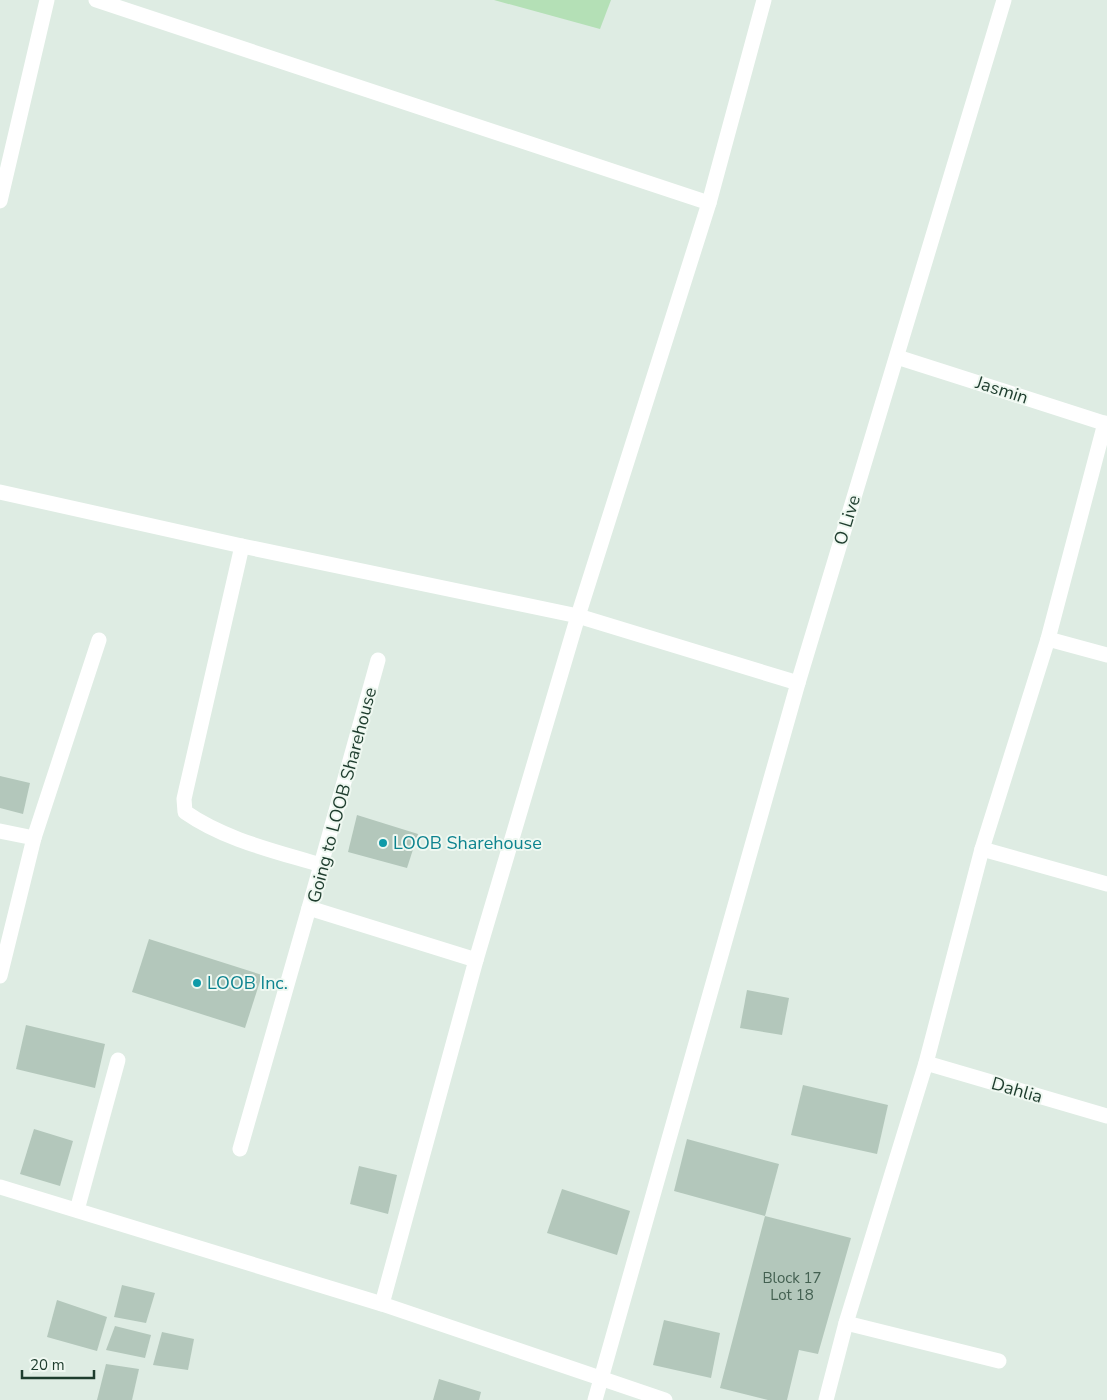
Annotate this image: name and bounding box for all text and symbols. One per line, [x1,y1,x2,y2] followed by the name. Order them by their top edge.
[972,370,1031,410] street label: Jasmin
[828,492,866,548] street label: O Live
[302,685,382,905] street label: Going to LOOB Sharehouse
[393,831,542,855] place label: LOOB Sharehouse
[377,837,389,849] marker: LOOB Sharehouse
[207,971,288,995] place label: LOOB Inc.
[191,977,203,989] marker: LOOB Inc.
[989,1071,1045,1109] street label: Dahlia
[762,1268,822,1305] house number: Block 17 Lot 18
[22,1348,95,1380] scale bar
[30,1355,65,1375] text: 20 m

